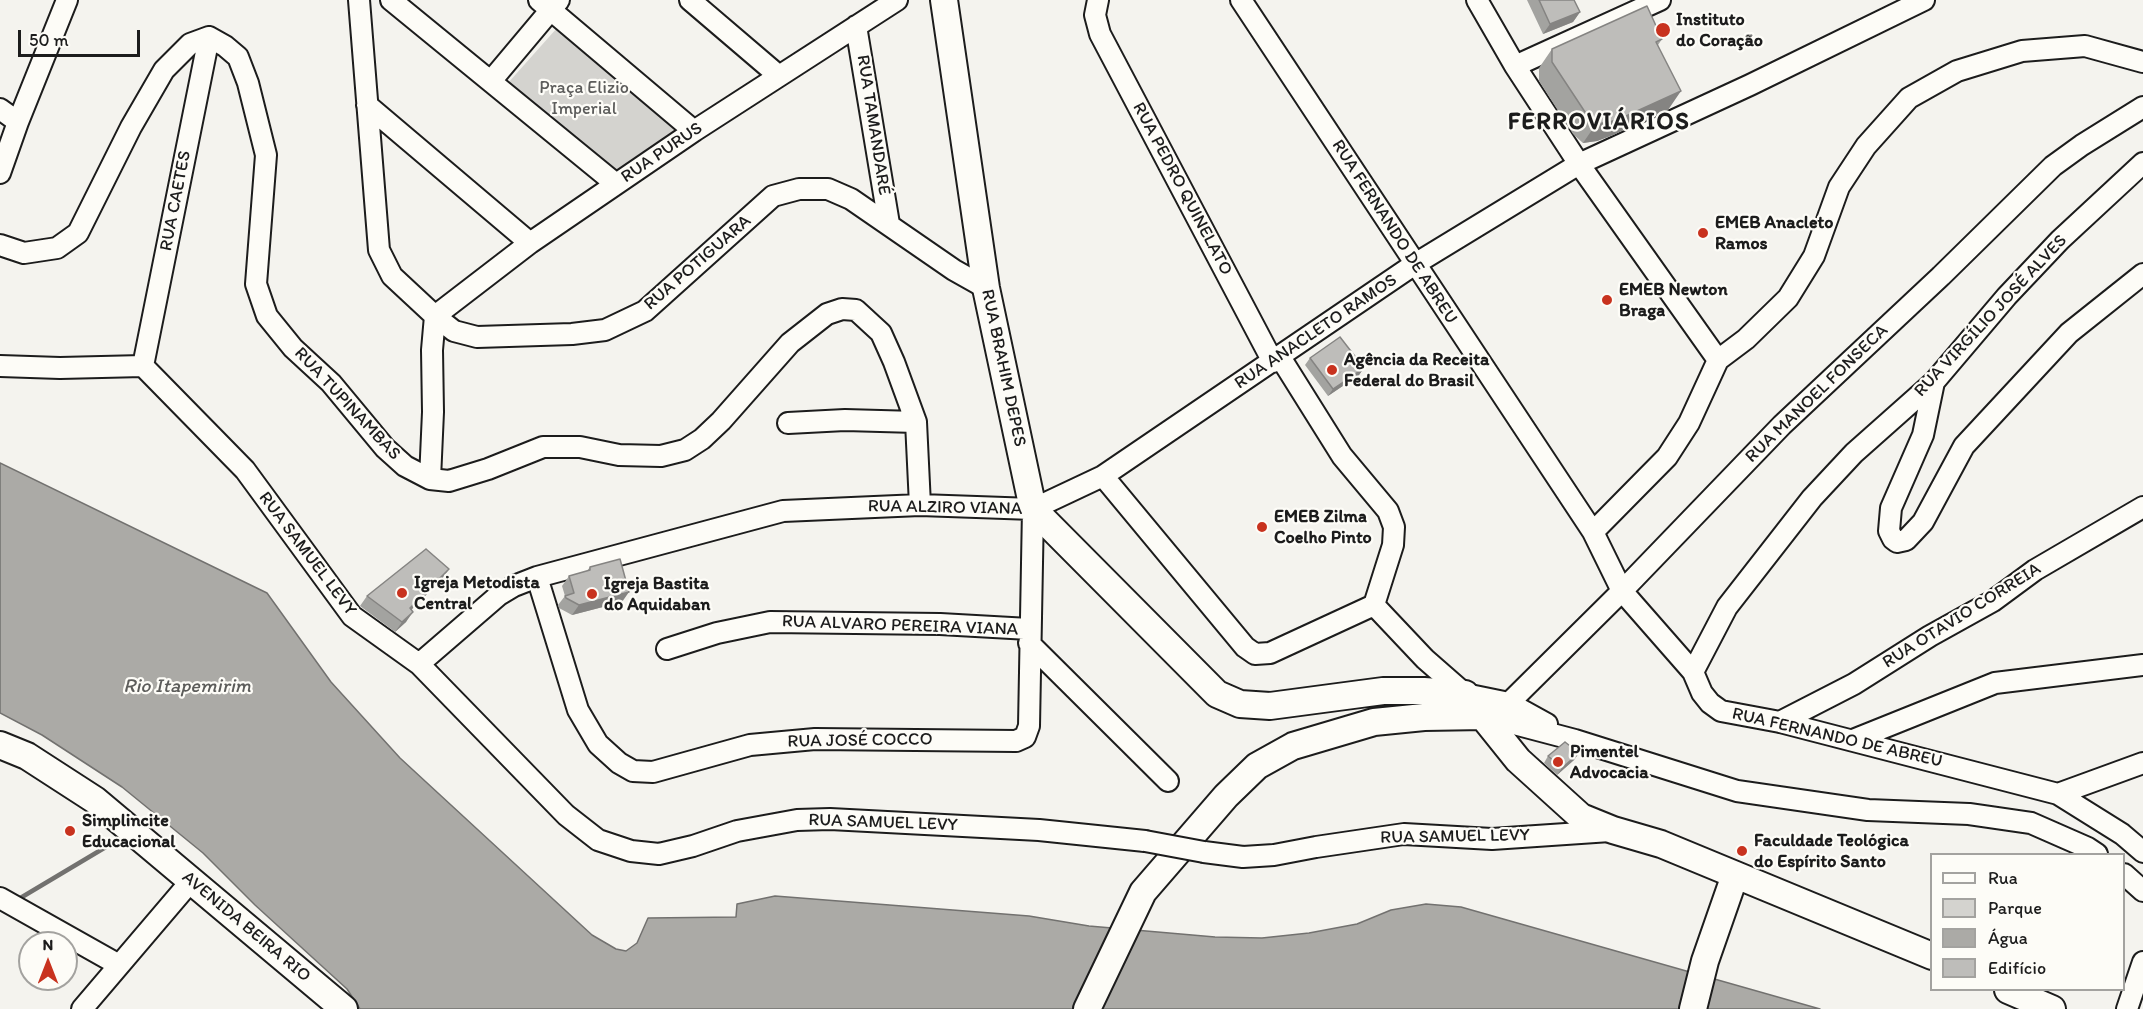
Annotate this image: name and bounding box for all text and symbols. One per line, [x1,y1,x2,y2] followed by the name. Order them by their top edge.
[1676,9,1763,52] place label: Instituto do Coração
[21,18,142,56] scale bar
[1654,21,1672,39] marker: Instituto do Coração
[29,29,69,51] text: 50 m
[851,53,895,197] street label: RUA TAMANDARÉ
[539,77,629,119] park label: Praça Elizio Imperial
[1127,99,1237,279] street label: RUA PEDRO QUINELATO
[1507,109,1691,137] district label: FERROVIÁRIOS
[617,118,707,188] street label: RUA PURUS
[1326,136,1462,328] street label: RUA FERNANDO DE ABREU
[156,149,196,253] street label: RUA CAETES
[640,211,756,315] street label: RUA POTIGUARA
[1715,212,1833,254] place label: EMEB Anacleto Ramos
[1696,226,1710,240] marker: EMEB Anacleto Ramos
[1910,230,2072,402] street label: RUA VIRGÍLIO JOSÉ ALVES
[1231,270,1401,394] street label: RUA ANACLETO RAMOS
[1619,279,1728,322] place label: EMEB Newton Braga
[976,287,1030,449] street label: RUA BRAHIM DEPES
[1600,293,1614,307] marker: EMEB Newton Braga
[1741,320,1893,468] street label: RUA MANOEL FONSECA
[289,343,405,465] street label: RUA TUPINAMBAS
[1344,349,1489,392] place label: Agência da Receita Federal do Brasil
[1325,363,1339,377] marker: Agência da Receita Federal do Brasil
[253,488,361,620] street label: RUA SAMUEL LEVY
[868,496,1022,520] street label: RUA ALZIRO VIANA
[1274,506,1372,548] place label: EMEB Zilma Coelho Pinto
[1255,520,1269,534] marker: EMEB Zilma Coelho Pinto
[1879,558,2045,674] street label: RUA OTAVIO CORREIA
[414,572,540,614] place label: Igreja Metodista Central
[604,573,710,616] place label: Igreja Bastita do Aquidaban
[395,586,409,600] marker: Igreja Metodista Central
[585,587,599,601] marker: Igreja Bastita do Aquidaban
[781,611,1019,641] street label: RUA ALVARO PEREIRA VIANA
[123,675,251,699] water label: Rio Itapemirim
[1730,703,1944,773] street label: RUA FERNANDO DE ABREU
[787,729,933,753] street label: RUA JOSÉ COCCO
[1570,741,1649,783] place label: Pimentel Advocacia
[1551,755,1565,769] marker: Pimentel Advocacia
[82,810,175,852] place label: Simplincite Educacional
[808,810,958,836] street label: RUA SAMUEL LEVY
[63,824,77,838] marker: Simplincite Educacional
[1380,825,1530,849] street label: RUA SAMUEL LEVY
[1754,830,1909,872] place label: Faculdade Teológica do Espírito Santo
[1735,844,1749,858] marker: Faculdade Teológica do Espírito Santo
[1930,853,2125,991] legend
[177,867,315,987] street label: AVENIDA BEIRA RIO
[1988,867,2018,889] text: Rua
[1988,897,2042,919] text: Parque
[1988,927,2028,949] text: Água
[18,931,78,991] north arrow
[43,935,53,954] text: N
[1988,957,2046,979] text: Edifício

